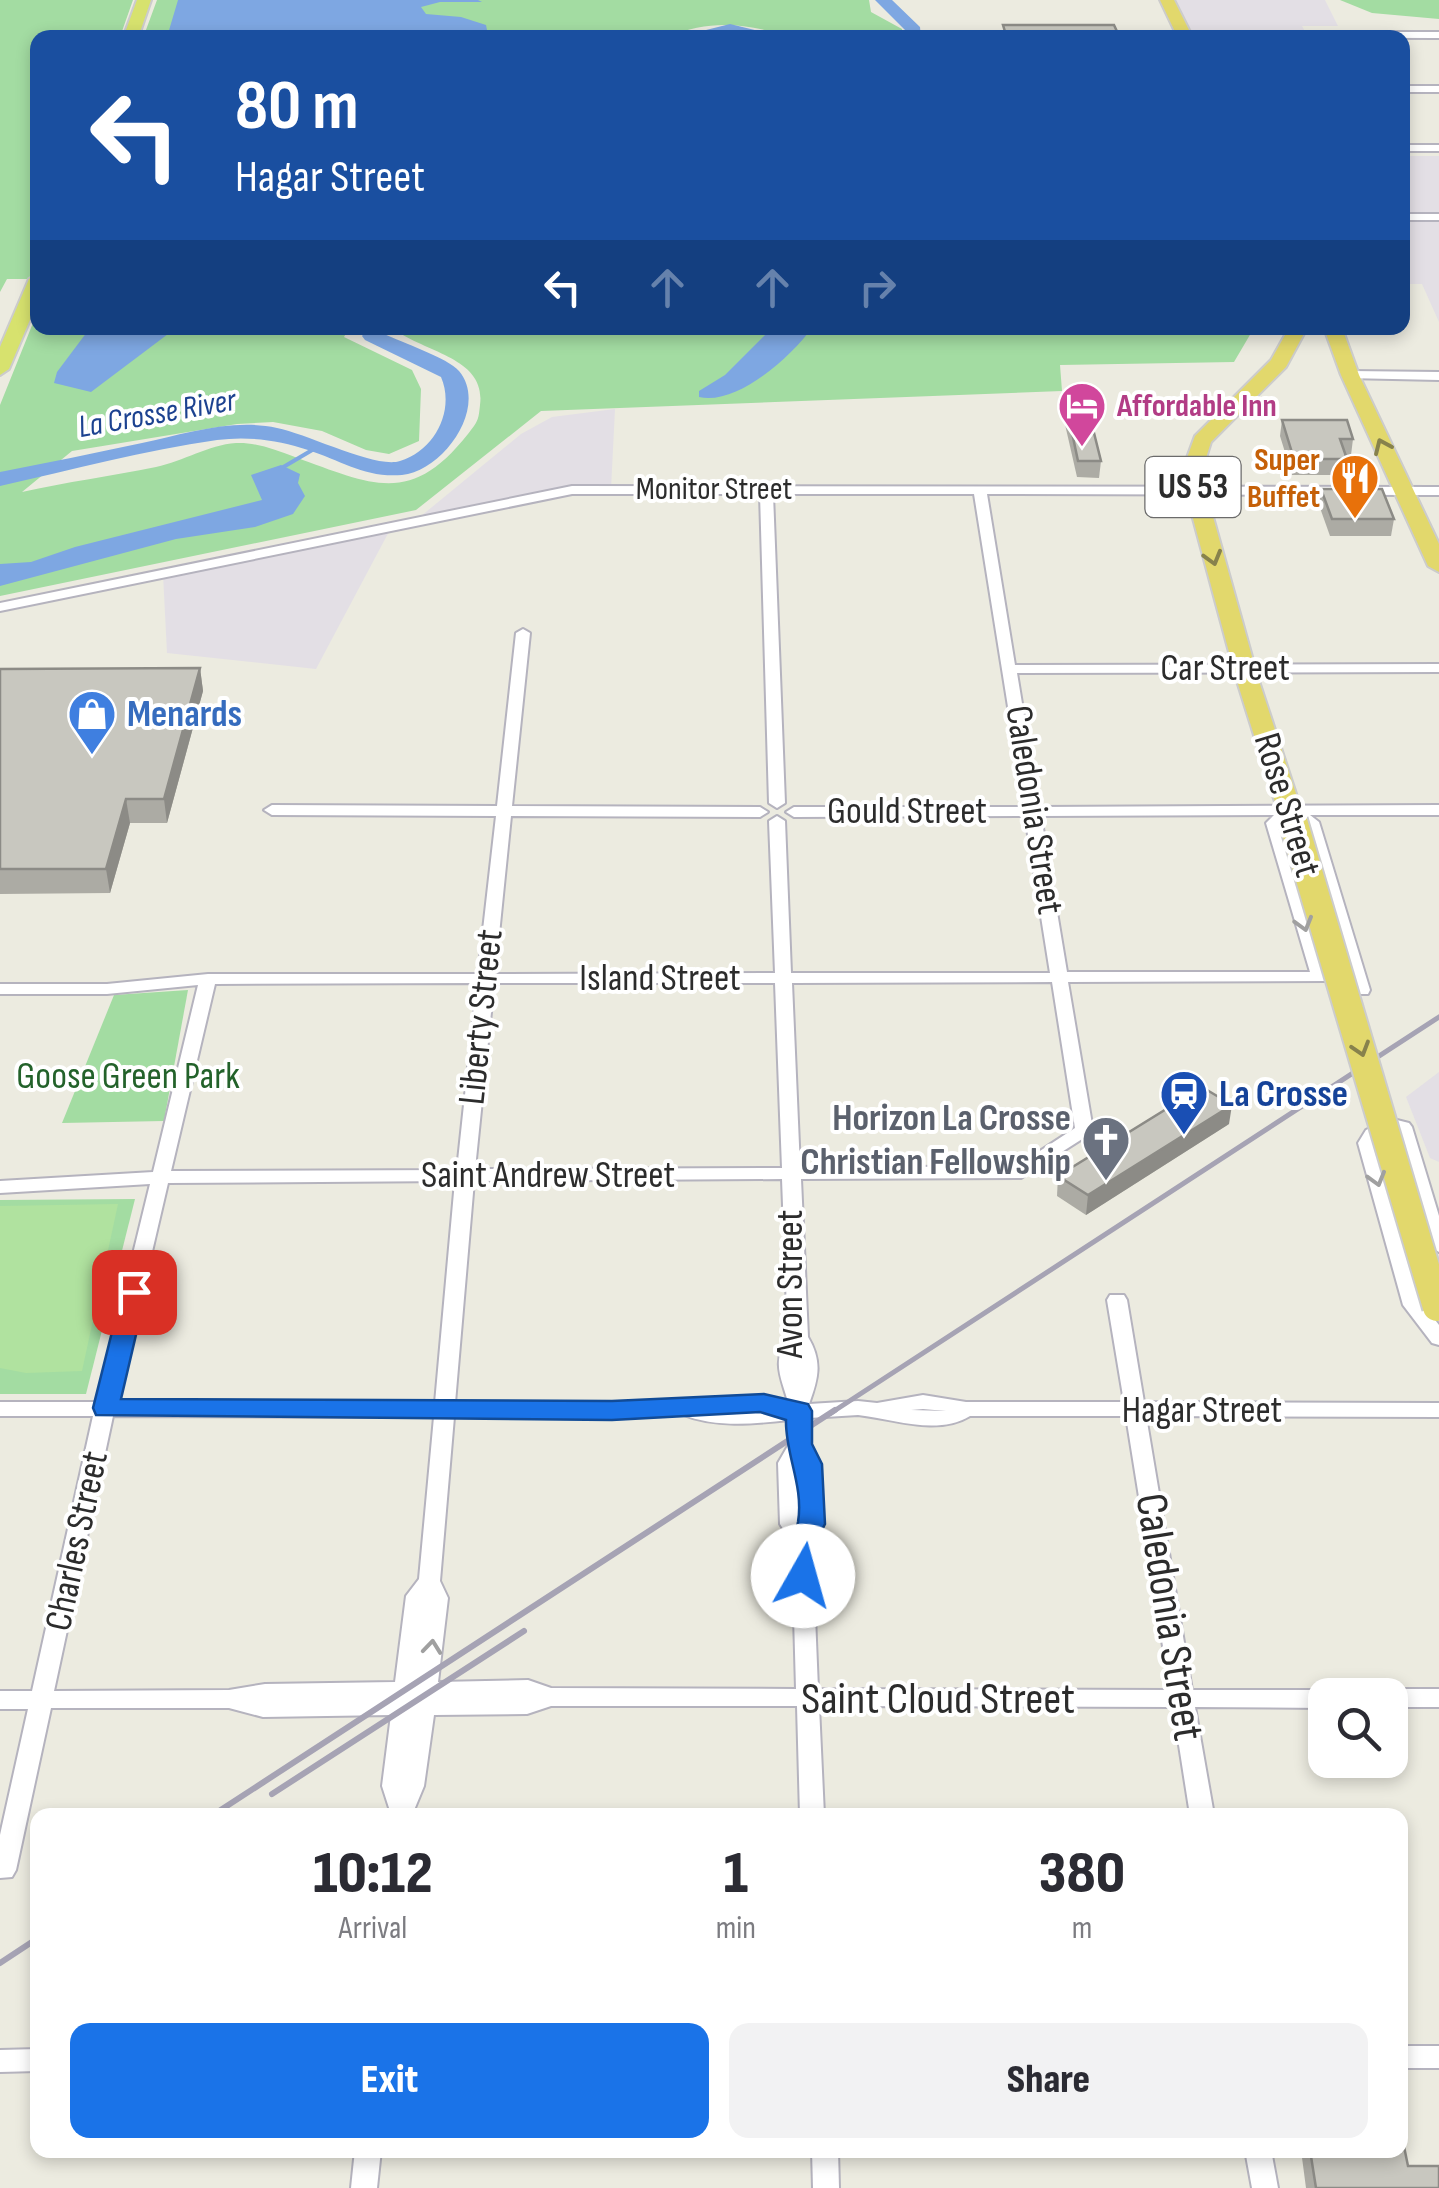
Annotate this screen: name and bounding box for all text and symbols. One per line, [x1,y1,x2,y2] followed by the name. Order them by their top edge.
[235,65,359,149] text: 80 m
[70,70,200,200] icon: left
[235,150,425,205] text: Hagar Street
[535,260,590,315] icon: left
[640,260,695,315] icon: ahead
[745,260,800,315] icon: ahead
[850,260,905,315] icon: right
[1056,380,1108,448] hotel icon: Affordable Inn
[75,381,240,447] water label: La Crosse River
[1116,387,1277,426] place label: Affordable Inn
[1374,438,1394,456] one-way arrow
[1247,441,1320,517] place label: Super Buffet
[1329,452,1381,520] restaurant icon: Super Buffet
[1146,457,1240,517] road number: US 53
[636,470,792,509] street label: Monitor Street
[1201,549,1222,566] one-way arrow
[1160,646,1290,691] street label: Car Street
[66,688,118,756] shop icon: Menards
[127,692,242,737] place label: Menards
[995,702,1073,918] street label: Caledonia Street
[1244,728,1330,882] street label: Rose Street
[827,789,987,834] street label: Gould Street
[1292,915,1313,932] one-way arrow
[449,927,513,1107] street label: Liberty Street
[579,956,741,1001] street label: Island Street
[1349,1040,1370,1057] one-way arrow
[16,1054,240,1099] park label: Goose Green Park
[1158,1068,1210,1136] station icon: La Crosse
[1219,1072,1348,1117] place label: La Crosse
[800,1096,1071,1185] place label: Horizon La Crosse Christian Fellowship
[1080,1114,1132,1182] church icon: Horizon La Crosse Christian Fellowship
[421,1153,675,1198] street label: Saint Andrew Street
[1366,1170,1387,1187] one-way arrow
[768,1210,813,1359] street label: Avon Street
[92,1250,177,1335] pin
[107,1265,162,1320] icon: arrive
[1122,1388,1282,1433] street label: Hagar Street
[36,1447,118,1635] street label: Charles Street
[1122,1490,1216,1744] street label: Caledonia Street
[751,1524,855,1628] position arrow
[421,1638,442,1654] one-way arrow
[801,1672,1075,1727] street label: Saint Cloud Street
[1308,1678,1408,1778] map controls
[1308,1678,1408,1778] button: search
[313,1838,433,1910] text: 10:12
[723,1838,748,1910] text: 1
[1039,1838,1125,1910] text: 380
[338,1909,407,1948] text: Arrival
[716,1909,756,1948] text: min
[1072,1909,1092,1948] text: m
[70,2023,709,2138] button: Exit
[729,2023,1368,2138] button: Share

